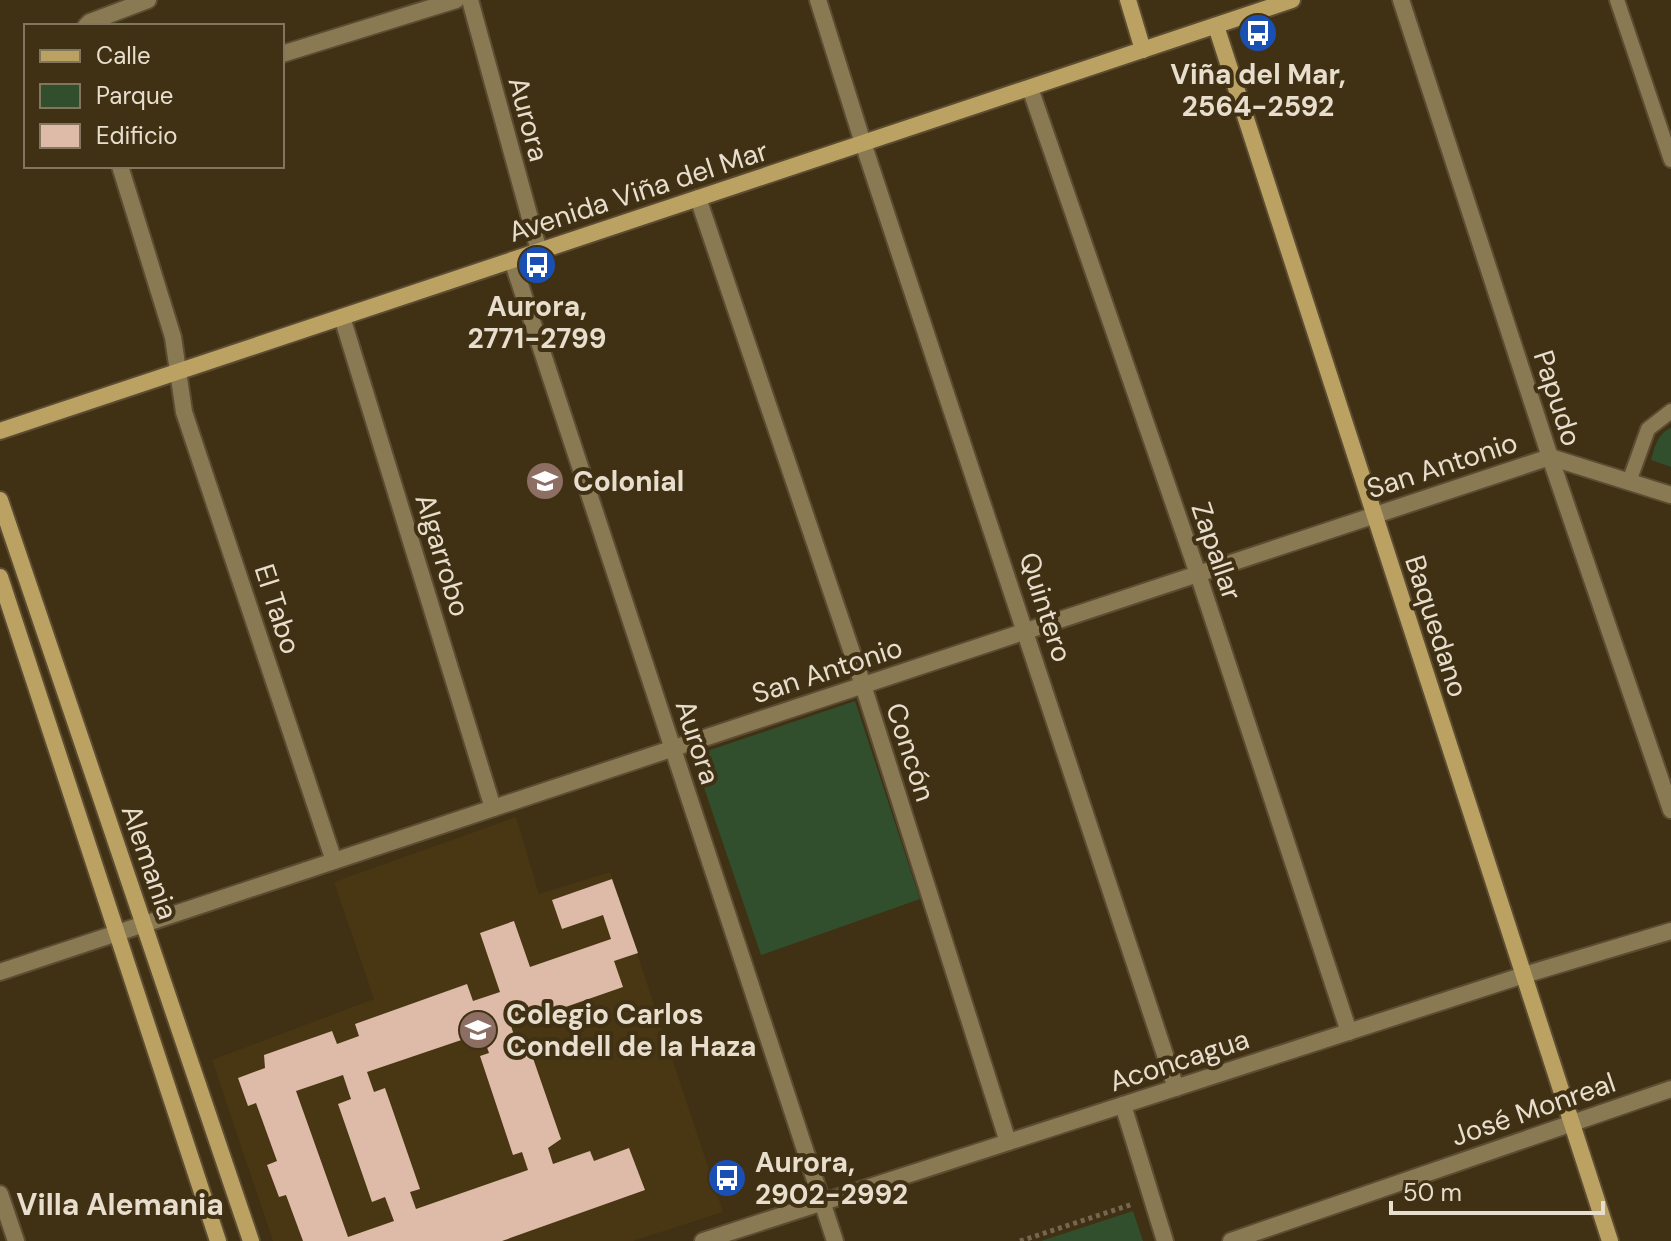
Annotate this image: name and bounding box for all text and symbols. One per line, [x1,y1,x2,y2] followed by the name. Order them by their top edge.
[1237,12,1279,54] bus stop icon: Viña del Mar, 2564-2592
[24,24,284,168] legend
[96,40,151,71] text: Calle
[1170,56,1346,125] place label: Viña del Mar, 2564-2592
[499,73,558,166] street label: Aurora
[96,80,173,111] text: Parque
[96,120,178,151] text: Edificio
[504,132,773,251] street label: Avenida Viña del Mar
[516,244,558,286] bus stop icon: Aurora, 2771-2799
[467,288,607,357] place label: Aurora, 2771-2799
[1525,346,1590,451] street label: Papudo
[1362,424,1522,507] street label: San Antonio
[524,460,566,502] school or university icon: Colonial
[573,463,684,500] place label: Colonial
[406,489,479,621] street label: Algarrobo
[1183,497,1250,605] street label: Zapallar
[1010,547,1081,667] street label: Quintero
[1396,550,1477,702] street label: Baquedano
[246,559,309,659] street label: El Tabo
[747,629,907,712] street label: San Antonio
[667,695,728,789] street label: Aurora
[877,698,944,806] street label: Concón
[113,800,186,924] street label: Alemania
[506,996,757,1065] place label: Colegio Carlos Condell de la Haza
[457,1009,499,1051] school or university icon: Colegio Carlos Condell de la Haza
[1105,1021,1254,1100] street label: Aconcagua
[1446,1064,1620,1155] street label: José Monreal
[755,1144,908,1213] place label: Aurora, 2902-2992
[706,1157,748,1199] bus stop icon: Aurora, 2902-2992
[1391,1165,1603,1215] scale bar
[1403,1177,1462,1208] text: 50 m
[16,1185,224,1224] district label: Villa Alemania

